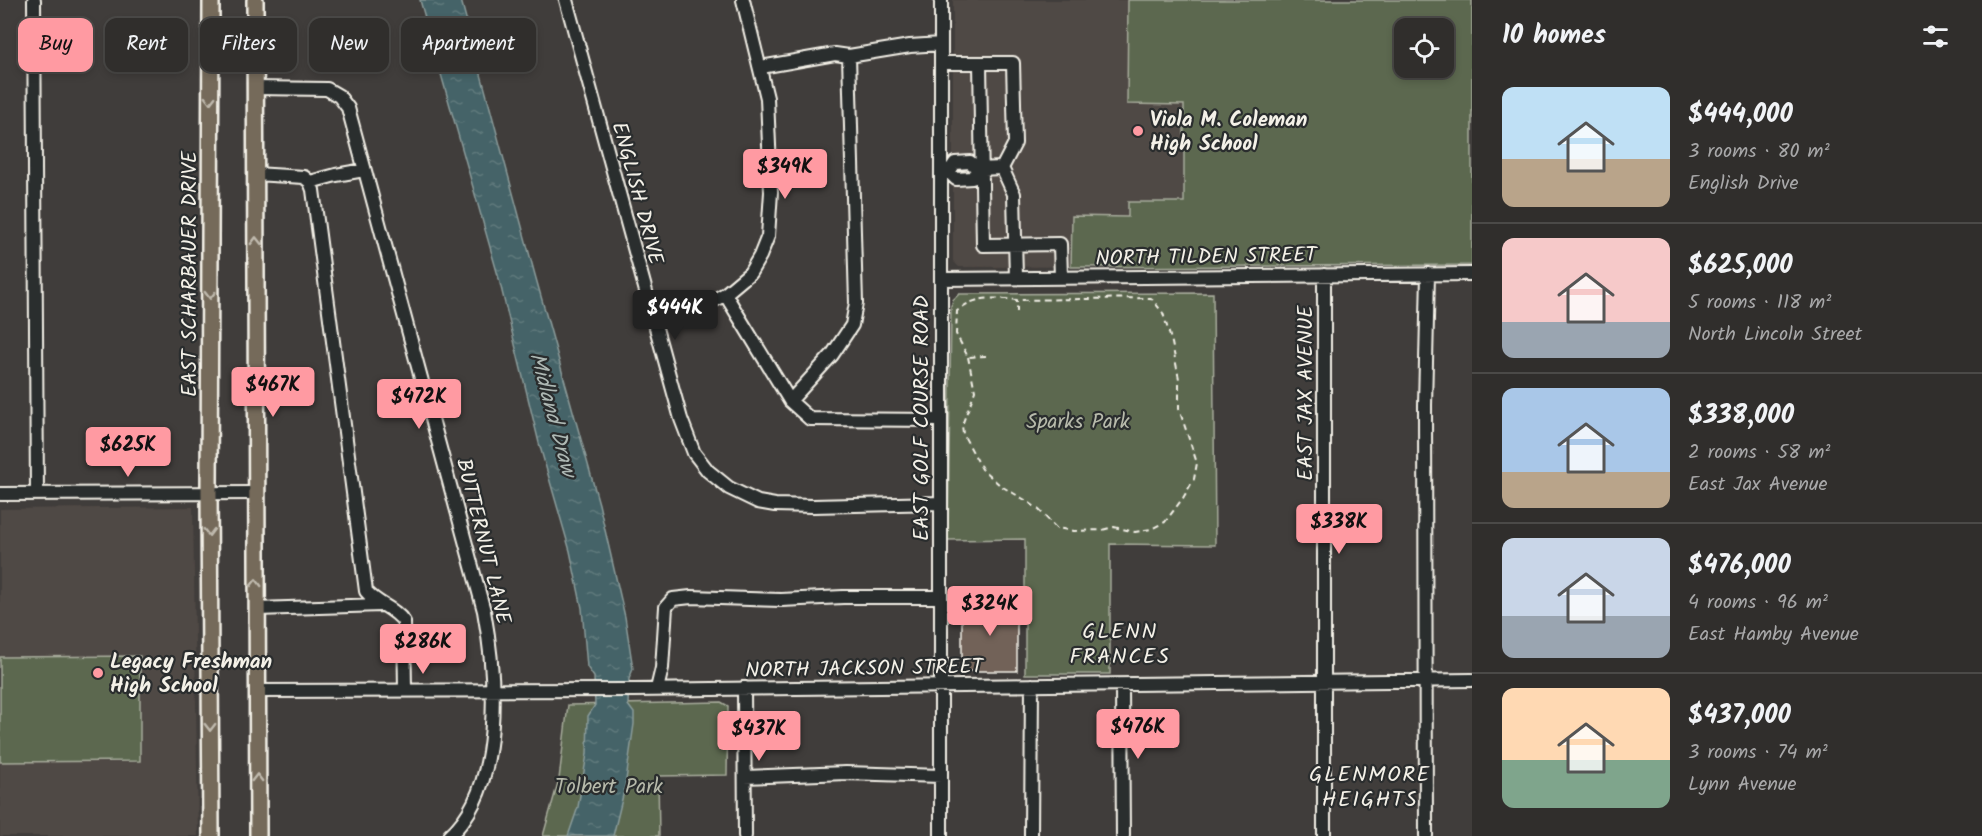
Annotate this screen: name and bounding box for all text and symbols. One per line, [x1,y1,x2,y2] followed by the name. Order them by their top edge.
[1502,15,1606,57] text: 10 homes
[18,18,93,72] chip: Buy
[105,18,188,72] chip: Rent
[200,18,297,72] chip: Filters
[309,18,389,72] chip: New
[401,18,536,72] chip: Apartment
[1394,18,1454,78] map controls
[1394,18,1454,78] button: locate
[1919,20,1952,53] icon: filters
[1688,94,1793,136] text: $444,000
[204,96,216,105] one-way arrow
[1150,104,1307,161] place label: Viola M. Coleman High School
[1550,111,1622,183] icon: home
[602,118,672,269] street label: ENGLISH DRIVE
[1131,124,1145,138] marker: Viola M. Coleman High School
[1688,136,1830,168] text: 3 rooms · 80 m²
[743,149,827,200] pin: $349K
[174,150,207,397] street label: EAST SCHARBAUER DRIVE
[757,152,813,184] text: $349K
[1688,168,1799,200] text: English Drive
[250,236,262,245] one-way arrow
[1095,239,1319,276] street label: NORTH TILDEN STREET
[1688,245,1793,287] text: $625,000
[1550,262,1622,334] icon: home
[1688,287,1831,319] text: 5 rooms · 118 m²
[633,290,717,341] pin: $444K
[204,291,216,300] one-way arrow
[647,293,703,325] text: $444K
[906,295,939,541] street label: EAST GOLF COURSE ROAD
[1290,305,1323,481] street label: EAST JAX AVENUE
[1688,319,1862,351] text: North Lincoln Street
[518,349,586,484] water label: Midland Draw
[231,367,315,418] pin: $467K
[245,370,301,402] text: $467K
[377,379,461,430] pin: $472K
[391,382,447,414] text: $472K
[1688,395,1794,437] text: $338,000
[1026,406,1130,439] park label: Sparks Park
[1550,412,1622,484] icon: home
[86,427,170,478] pin: $625K
[100,430,156,462] text: $625K
[1688,437,1830,469] text: 2 rooms · 58 m²
[446,455,519,629] street label: BUTTERNUT LANE
[1688,469,1828,501] text: East Jax Avenue
[1297,504,1381,555] pin: $338K
[1310,507,1368,539] text: $338K
[203,528,216,537] one-way arrow
[1688,545,1791,587] text: $476,000
[1550,562,1622,634] icon: home
[250,578,262,587] one-way arrow
[948,586,1032,637] pin: $324K
[1688,587,1828,619] text: 4 rooms · 96 m²
[961,589,1019,621] text: $324K
[1070,615,1170,675] district label: GLENN FRANCES
[1688,619,1859,651] text: East Hamby Avenue
[381,624,465,675] pin: $286K
[394,627,452,659] text: $286K
[110,646,272,703] place label: Legacy Freshman High School
[745,651,985,688] street label: NORTH JACKSON STREET
[91,666,105,680] marker: Legacy Freshman High School
[1688,695,1791,737] text: $437,000
[1096,709,1180,760] pin: $476K
[717,711,801,762] pin: $437K
[1110,712,1166,744] text: $476K
[1550,712,1622,784] icon: home
[731,714,787,746] text: $437K
[204,723,217,732] one-way arrow
[1688,737,1828,769] text: 3 rooms · 74 m²
[1309,758,1431,818] district label: GLENMORE HEIGHTS
[1688,769,1797,801] text: Lynn Avenue
[555,771,663,804] park label: Tolbert Park
[251,773,263,782] one-way arrow

